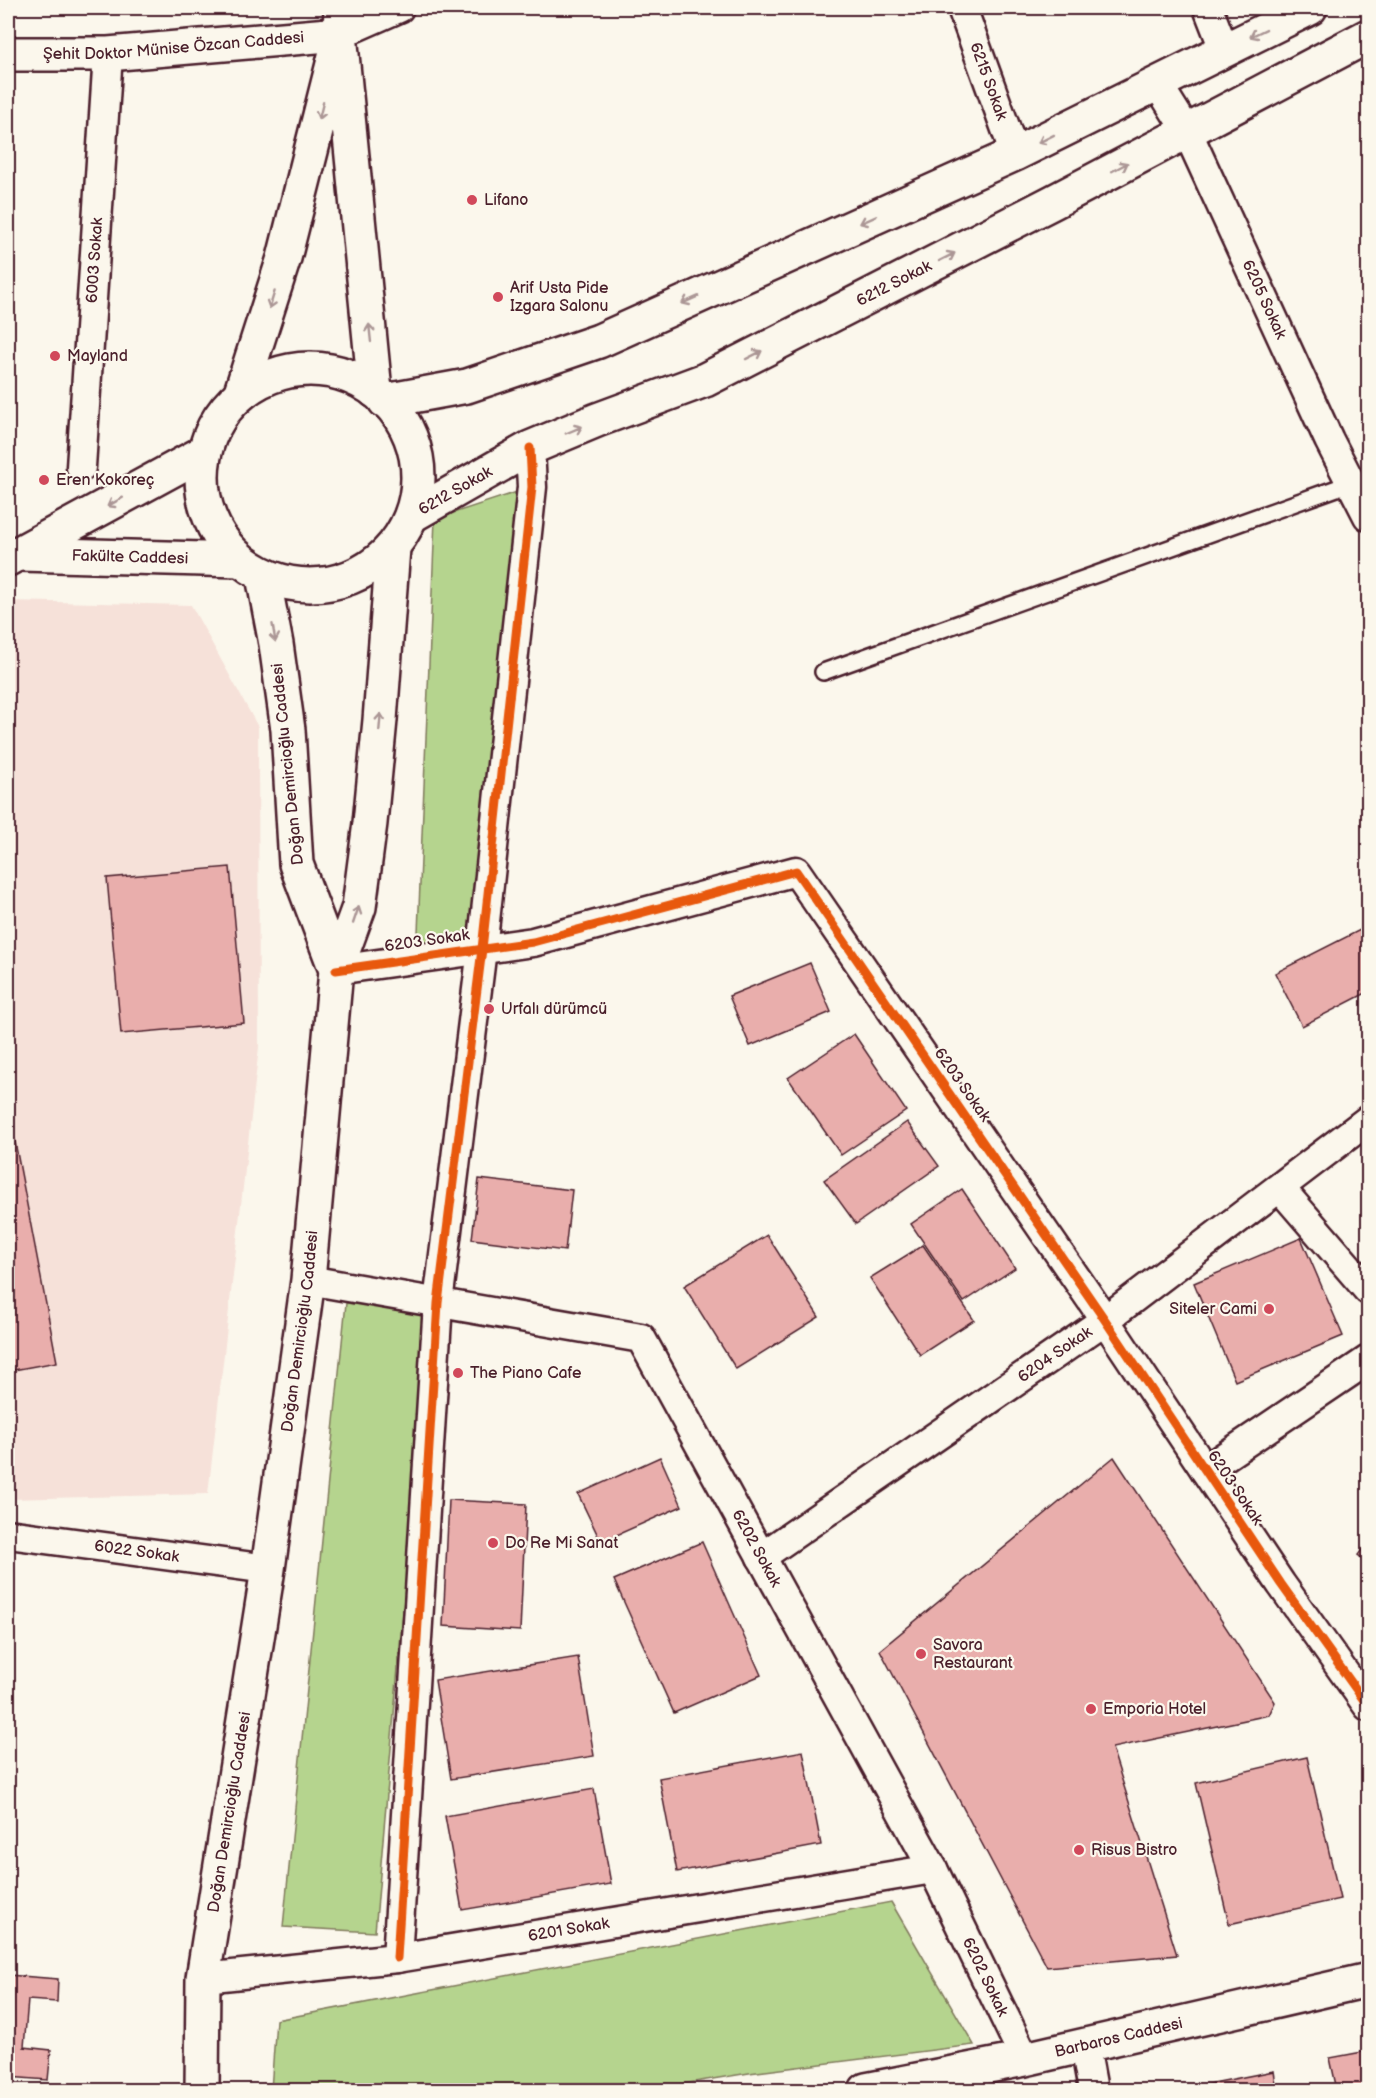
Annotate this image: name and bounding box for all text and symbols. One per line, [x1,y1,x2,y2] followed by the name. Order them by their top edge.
[43,28,305,64] street label: Şehit Doktor Münise Özcan Caddesi
[1249,28,1267,40] one-way arrow
[966,40,1012,123] street label: 6215 Sokak
[314,101,326,120] one-way arrow
[1037,134,1055,145] one-way arrow
[1110,161,1128,172] one-way arrow
[484,191,528,210] place label: Lifano
[465,193,479,207] marker: Lifano
[860,215,878,226] one-way arrow
[82,217,107,304] street label: 6003 Sokak
[937,251,955,262] one-way arrow
[853,256,935,310] street label: 6212 Sokak
[1238,257,1291,342] street label: 6205 Sokak
[510,279,609,316] place label: Arif Usta Pide Izgara Salonu
[266,290,277,309] one-way arrow
[491,290,505,304] marker: Arif Usta Pide Izgara Salonu
[682,294,700,306] one-way arrow
[364,323,375,343] one-way arrow
[67,347,128,366] place label: Mayland
[48,349,62,363] marker: Mayland
[745,349,763,360] one-way arrow
[565,424,583,435] one-way arrow
[415,462,496,519] street label: 6212 Sokak
[56,471,154,490] place label: Eren Kokoreç
[37,473,51,487] marker: Eren Kokoreç
[107,496,124,508] one-way arrow
[71,546,189,568] street label: Fakülte Caddesi
[268,623,279,643] one-way arrow
[268,662,308,866] street label: Doğan Demircioğlu Caddesi
[375,712,386,732] one-way arrow
[351,906,362,925] one-way arrow
[383,926,471,956] street label: 6203 Sokak
[501,1000,607,1019] place label: Urfalı dürümcü
[482,1002,496,1016] marker: Urfalı dürümcü
[930,1044,994,1126] street label: 6203 Sokak
[278,1230,322,1433] street label: Doğan Demircioğlu Caddesi
[1169,1300,1257,1319] place label: Siteler Cami
[1262,1302,1276,1316] marker: Siteler Cami
[1014,1322,1096,1387] street label: 6204 Sokak
[470,1364,582,1383] place label: The Piano Cafe
[451,1366,465,1380] marker: The Piano Cafe
[1203,1447,1267,1529] street label: 6203 Sokak
[728,1506,786,1590] street label: 6202 Sokak
[505,1534,618,1553] place label: Do Re Mi Sanat
[93,1536,181,1566] street label: 6022 Sokak
[486,1536,500,1550] marker: Do Re Mi Sanat
[933,1636,1013,1673] place label: Savora Restaurant
[914,1647,928,1661] marker: Savora Restaurant
[1103,1700,1206,1719] place label: Emporia Hotel
[1084,1702,1098,1716] marker: Emporia Hotel
[204,1710,255,1914] street label: Doğan Demircioğlu Caddesi
[1091,1841,1177,1860] place label: Risus Bistro
[1072,1843,1086,1857] marker: Risus Bistro
[527,1913,611,1946] street label: 6201 Sokak
[958,1934,1013,2020] street label: 6202 Sokak
[1053,2014,1184,2061] street label: Barbaros Caddesi

